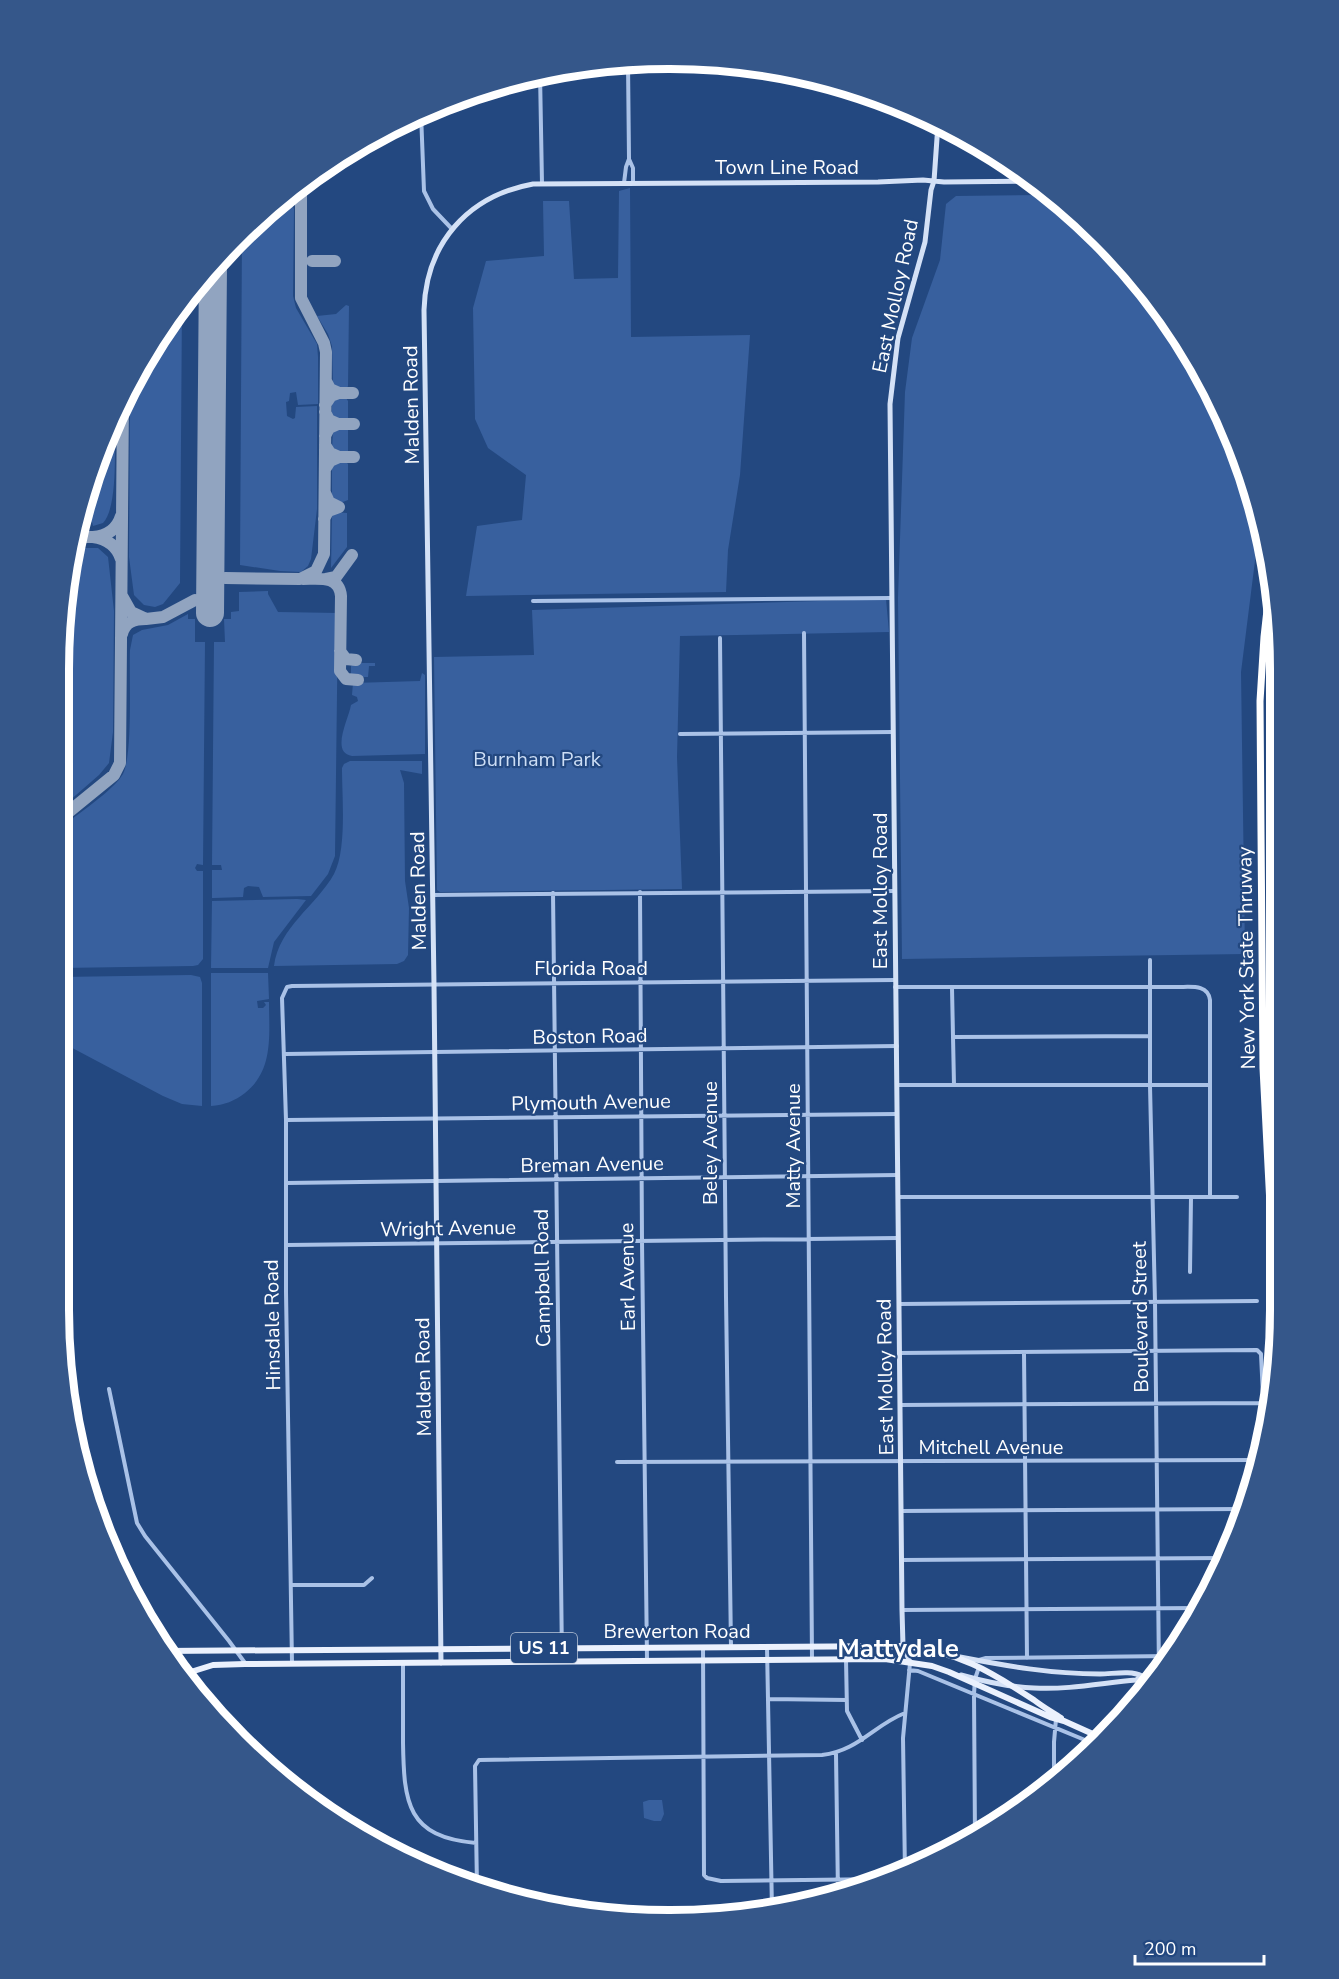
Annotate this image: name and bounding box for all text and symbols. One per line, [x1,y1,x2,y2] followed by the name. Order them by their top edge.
[715,154,859,181] street label: Town Line Road
[866,217,925,376] street label: East Molloy Road
[397,345,426,465] street label: Malden Road
[473,746,602,773] park label: Burnham Park
[867,813,894,969] street label: East Molloy Road
[404,831,433,951] street label: Malden Road
[1231,846,1262,1070] street label: New York State Thruway
[534,955,648,982] street label: Florida Road
[532,1022,648,1051] street label: Boston Road
[697,1081,724,1205] street label: Beley Avenue
[780,1083,807,1209] street label: Matty Avenue
[511,1088,671,1117] street label: Plymouth Avenue
[520,1150,664,1179] street label: Breman Avenue
[528,1209,557,1347] street label: Campbell Road
[380,1214,516,1243] street label: Wright Avenue
[613,1223,642,1331] street label: Earl Avenue
[1126,1240,1155,1393] street label: Boulevard Street
[258,1259,287,1391] street label: Hinsdale Road
[871,1298,900,1456] street label: East Molloy Road
[409,1317,438,1437] street label: Malden Road
[919,1434,1063,1461] street label: Mitchell Avenue
[603,1618,751,1645] street label: Brewerton Road
[837,1631,959,1666] district label: Mattydale
[511,1633,577,1663] road number: US 11
[1135,1928,1264,1966] scale bar
[1144,1937,1196,1961] text: 200 m

